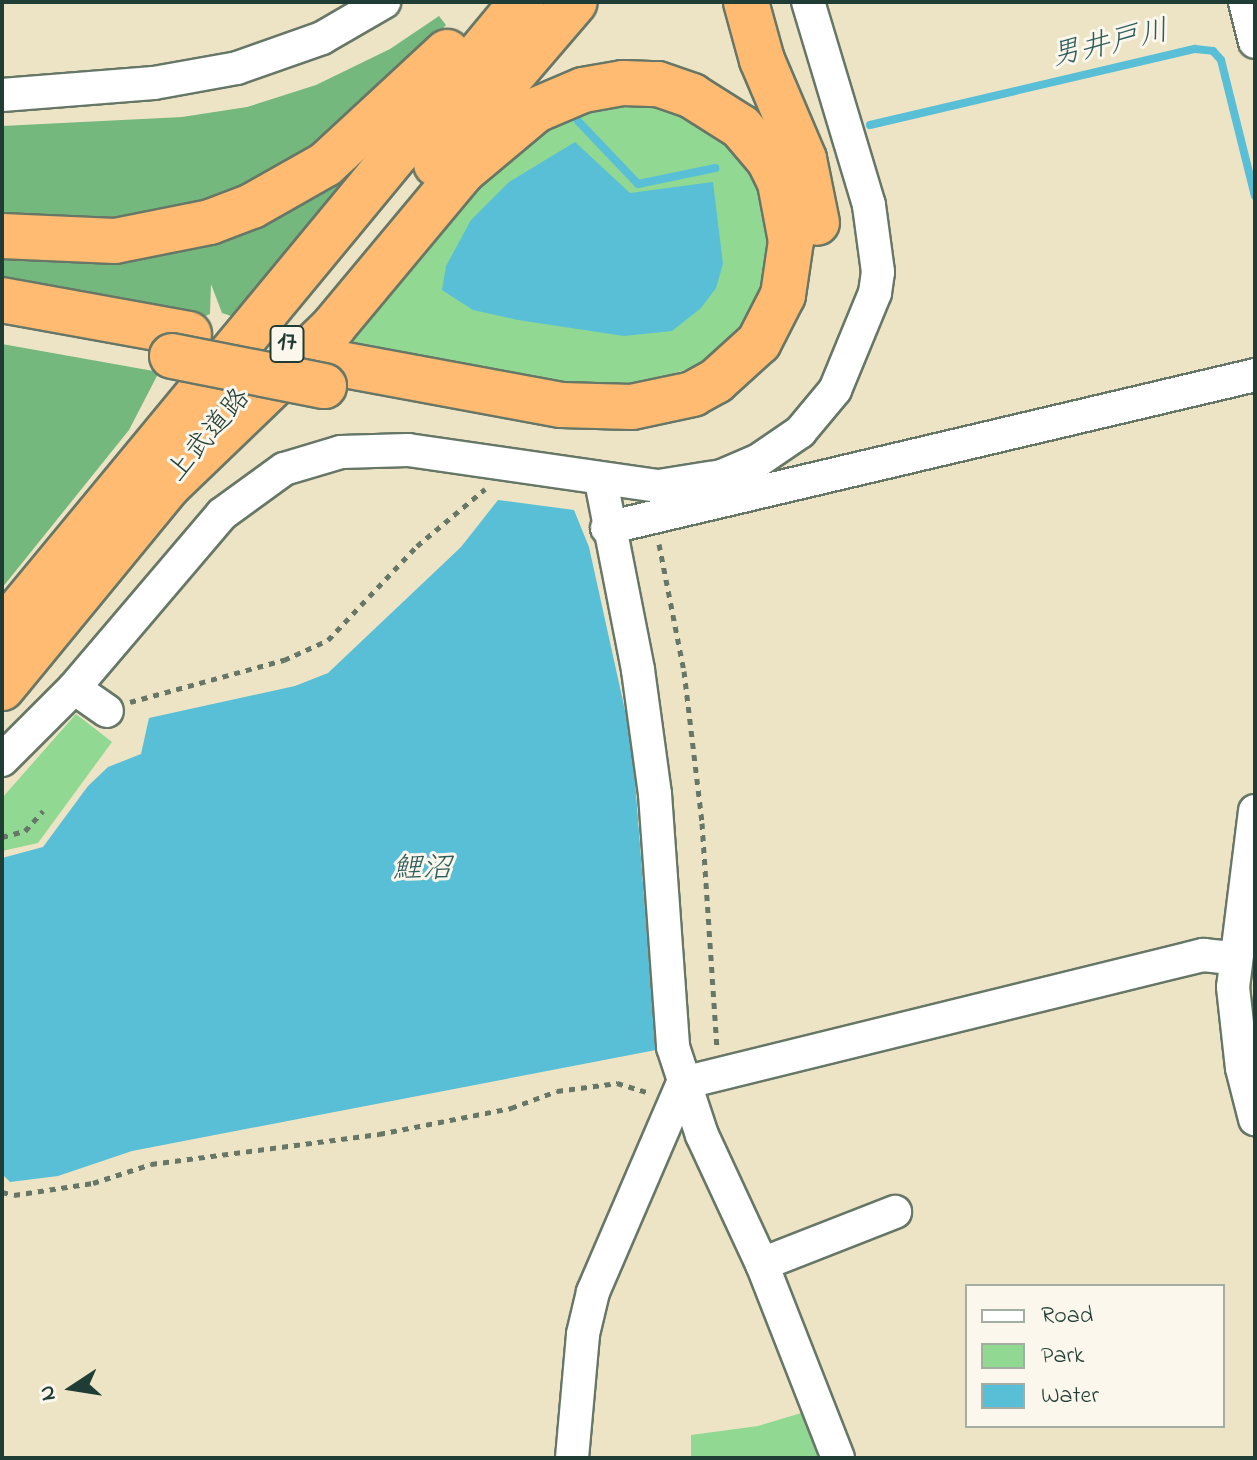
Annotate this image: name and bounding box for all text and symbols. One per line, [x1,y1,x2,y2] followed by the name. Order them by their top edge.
[1047,14,1173,76] water label: 男井戸川
[269,322,305,366] road number: 17
[161,382,259,490] street label: 上武道路
[392,852,452,888] water label: 鯉沼
[965,1284,1225,1428] legend
[1041,1299,1093,1334] text: Road
[1041,1339,1084,1374] text: Park
[32,1348,112,1428] north arrow
[1041,1379,1099,1414] text: Water
[31,1382,66,1404] text: N

